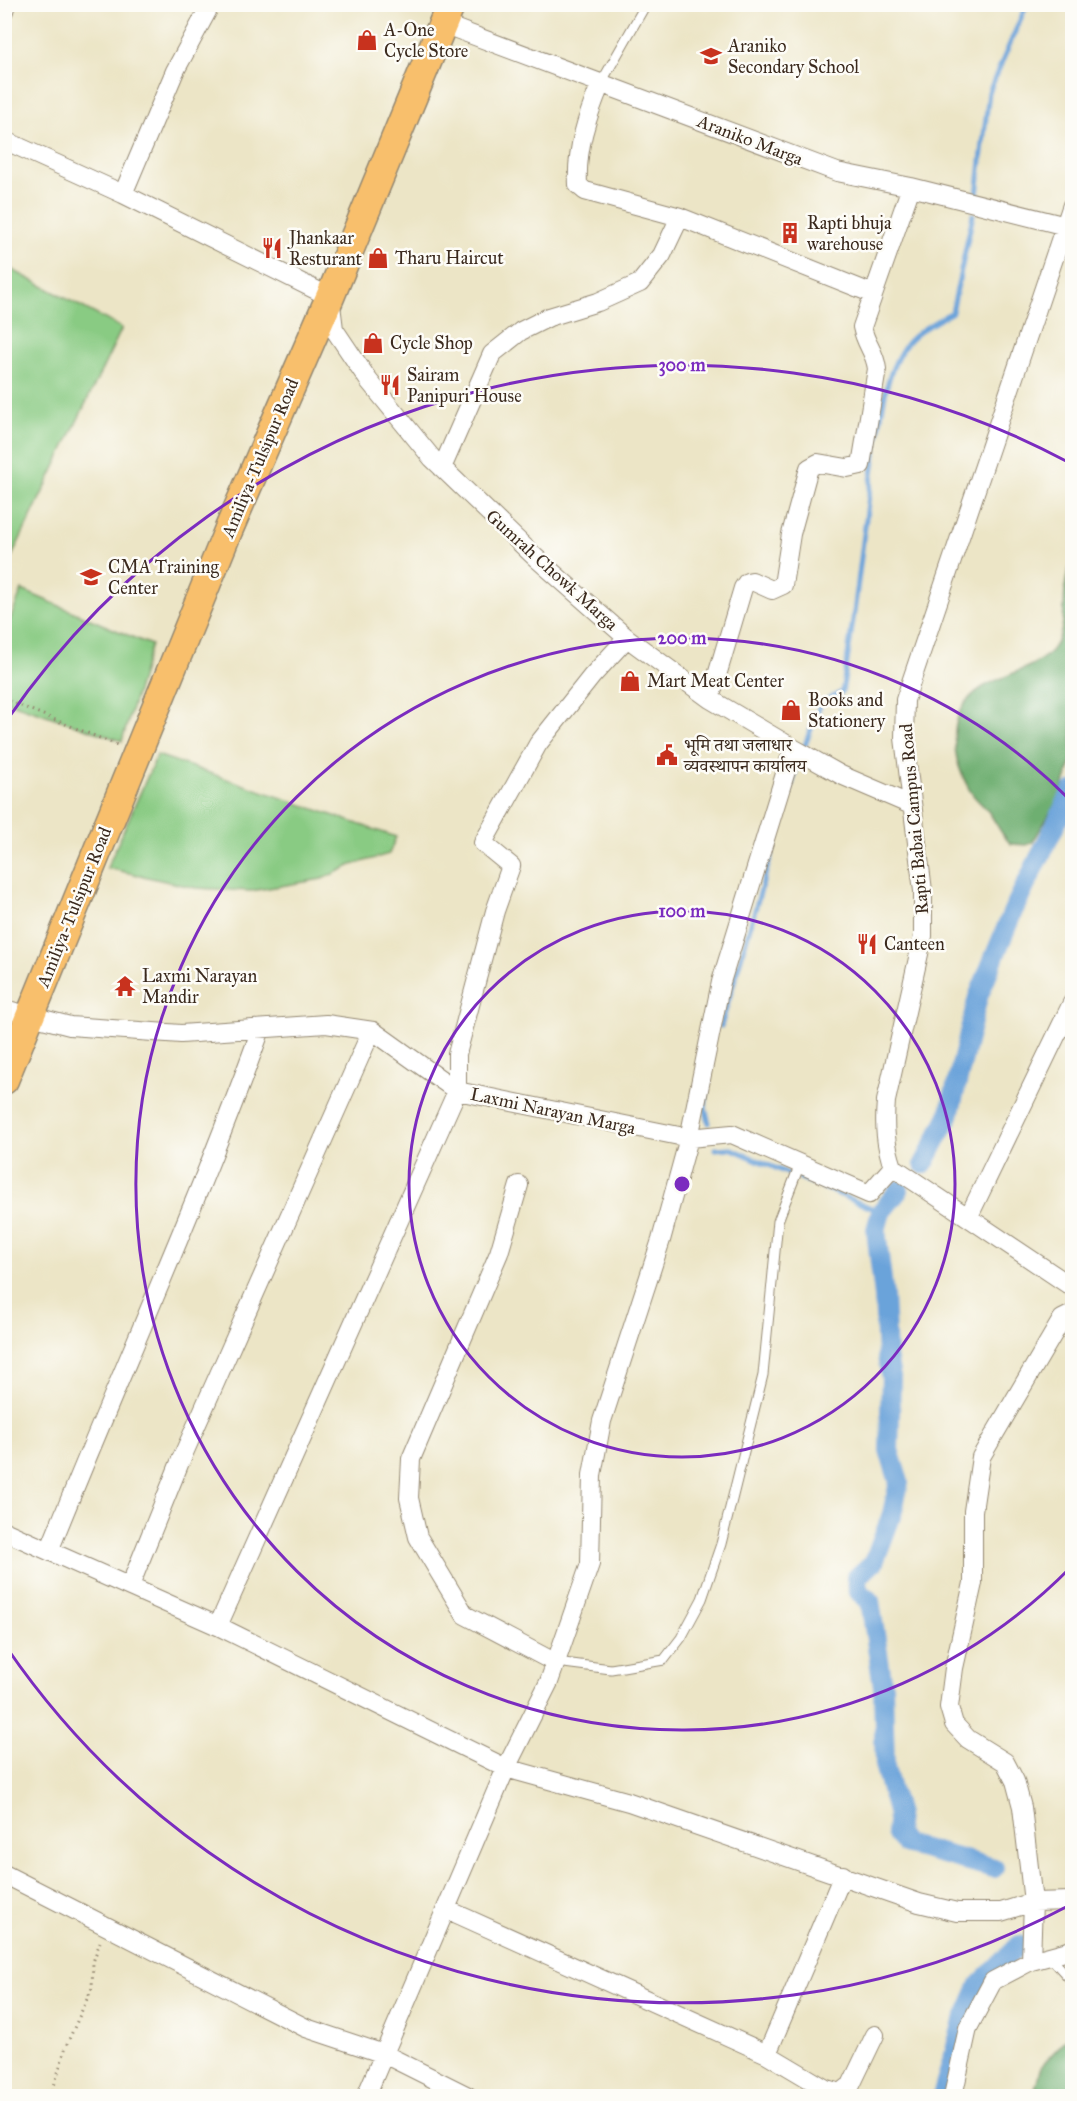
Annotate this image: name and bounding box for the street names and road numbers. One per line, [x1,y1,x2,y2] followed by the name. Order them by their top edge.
[693,109,806,171] street label: Araniko Marga
[216,375,303,542] street label: Amiliya-Tulsipur Road
[481,505,623,636] street label: Gumrah Chowk Marga
[895,723,933,915] street label: Rapti Babai Campus Road
[31,824,116,991] street label: Amiliya-Tulsipur Road
[468,1083,638,1140] street label: Laxmi Narayan Marga

